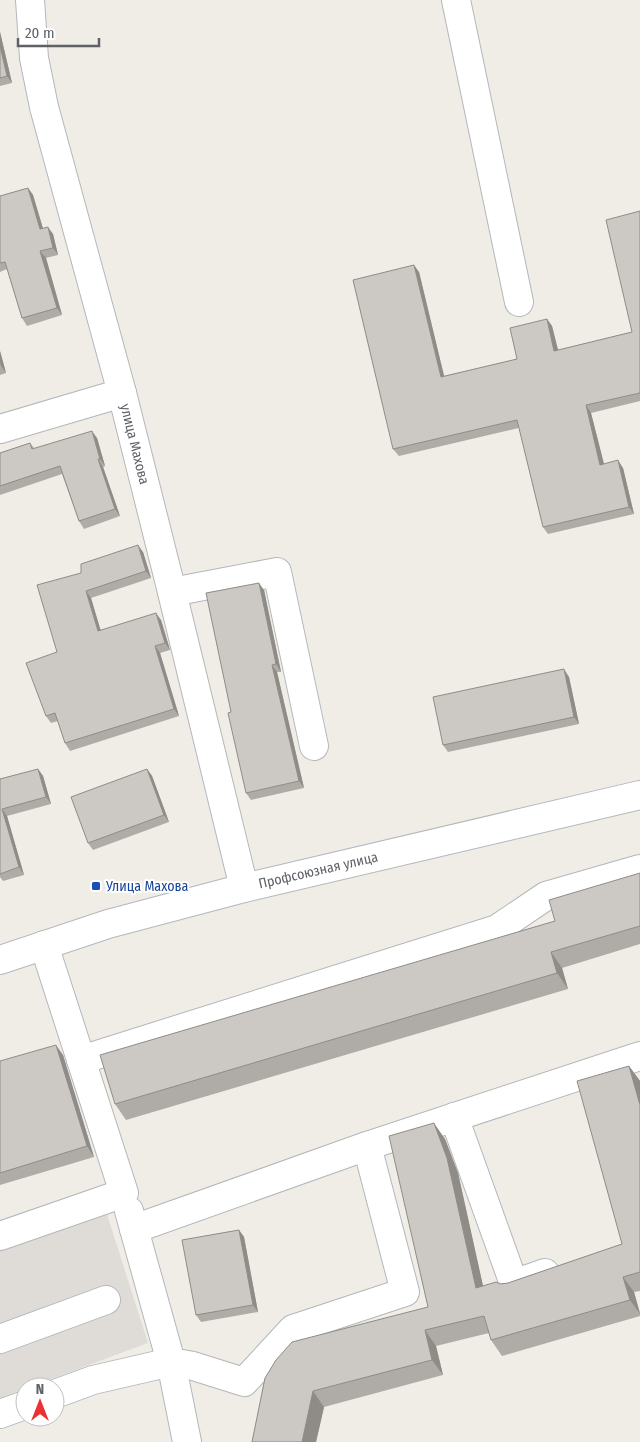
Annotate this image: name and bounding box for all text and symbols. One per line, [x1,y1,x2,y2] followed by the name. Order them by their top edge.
[18,15,99,47] scale bar
[25,24,55,42] text: 20 m
[116,402,153,486] street label: улица Махова
[257,848,380,892] street label: Профсоюзная улица
[105,878,188,895] place label: Улица Махова
[90,880,102,892] marker: Улица Махова
[15,1377,65,1427] north arrow
[36,1381,44,1398] text: N

